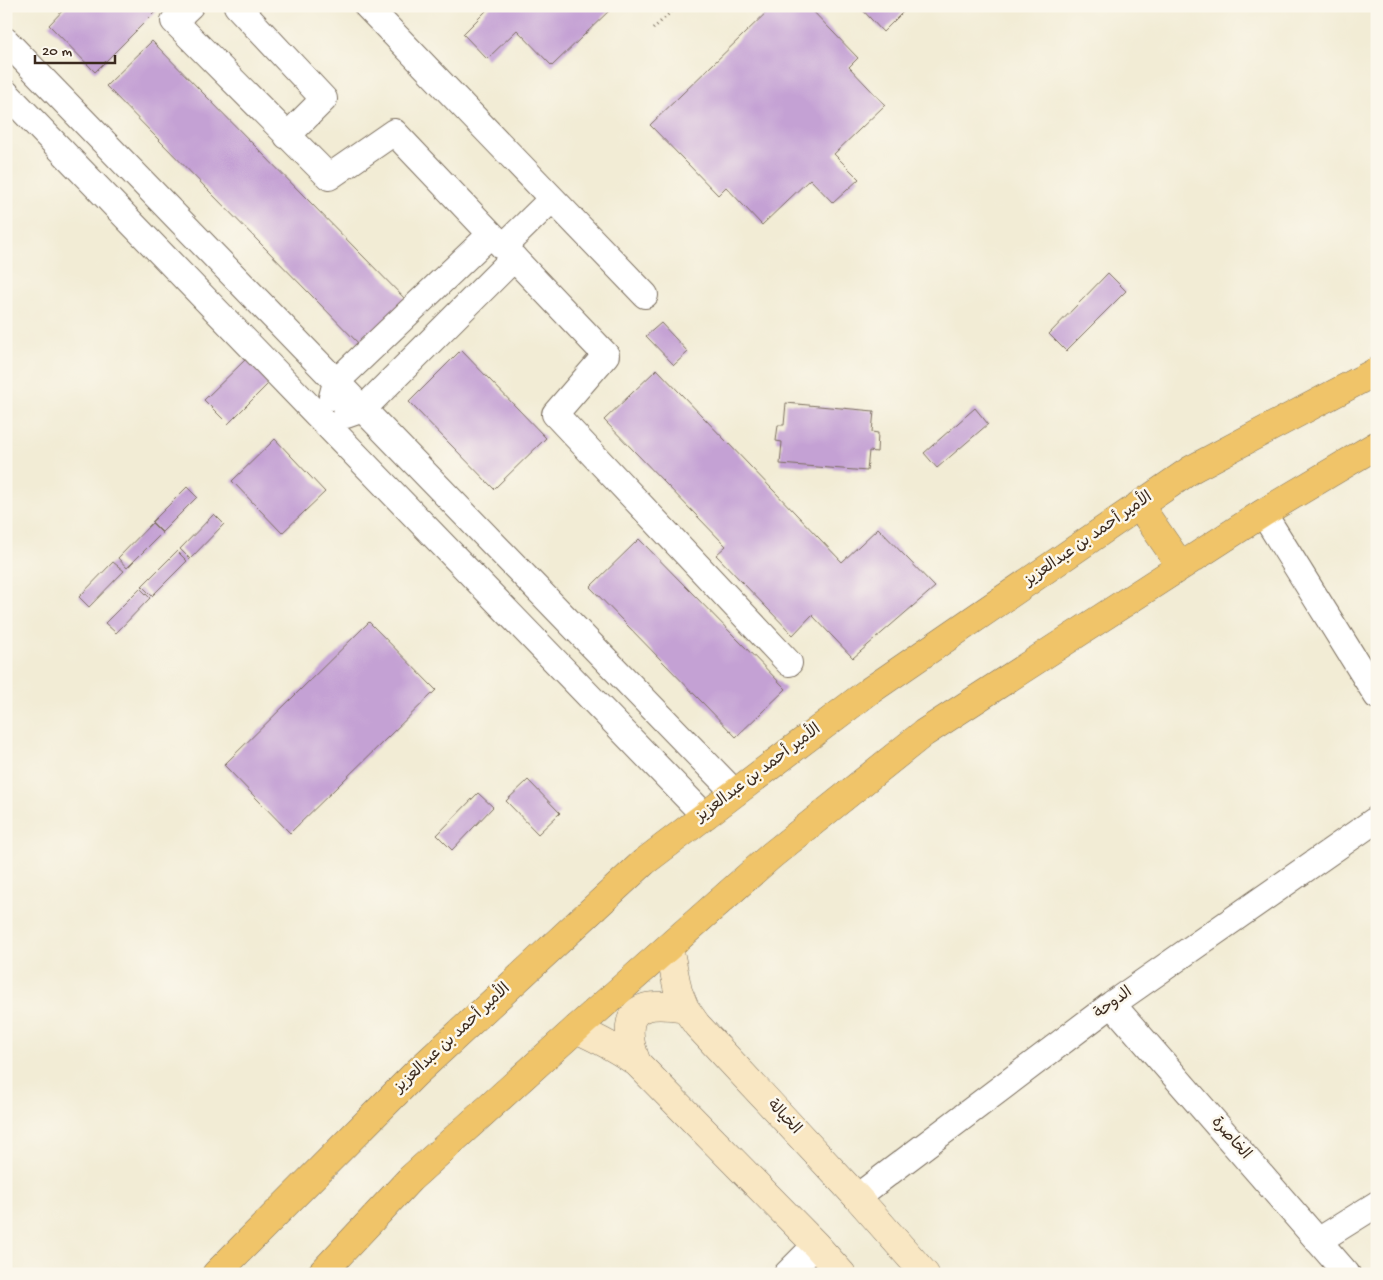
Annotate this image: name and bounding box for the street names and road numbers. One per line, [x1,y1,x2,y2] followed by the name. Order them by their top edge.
[1017,485,1157,593] street label: الأمير أحمد بن عبدالعزيز
[689,717,825,829] street label: الأمير أحمد بن عبدالعزيز
[387,977,515,1099] street label: الأمير أحمد بن عبدالعزيز
[1091,983,1137,1024] street label: الدوحة
[762,1096,805,1139] street label: الخيالة
[1206,1114,1254,1164] street label: الخاصرة

